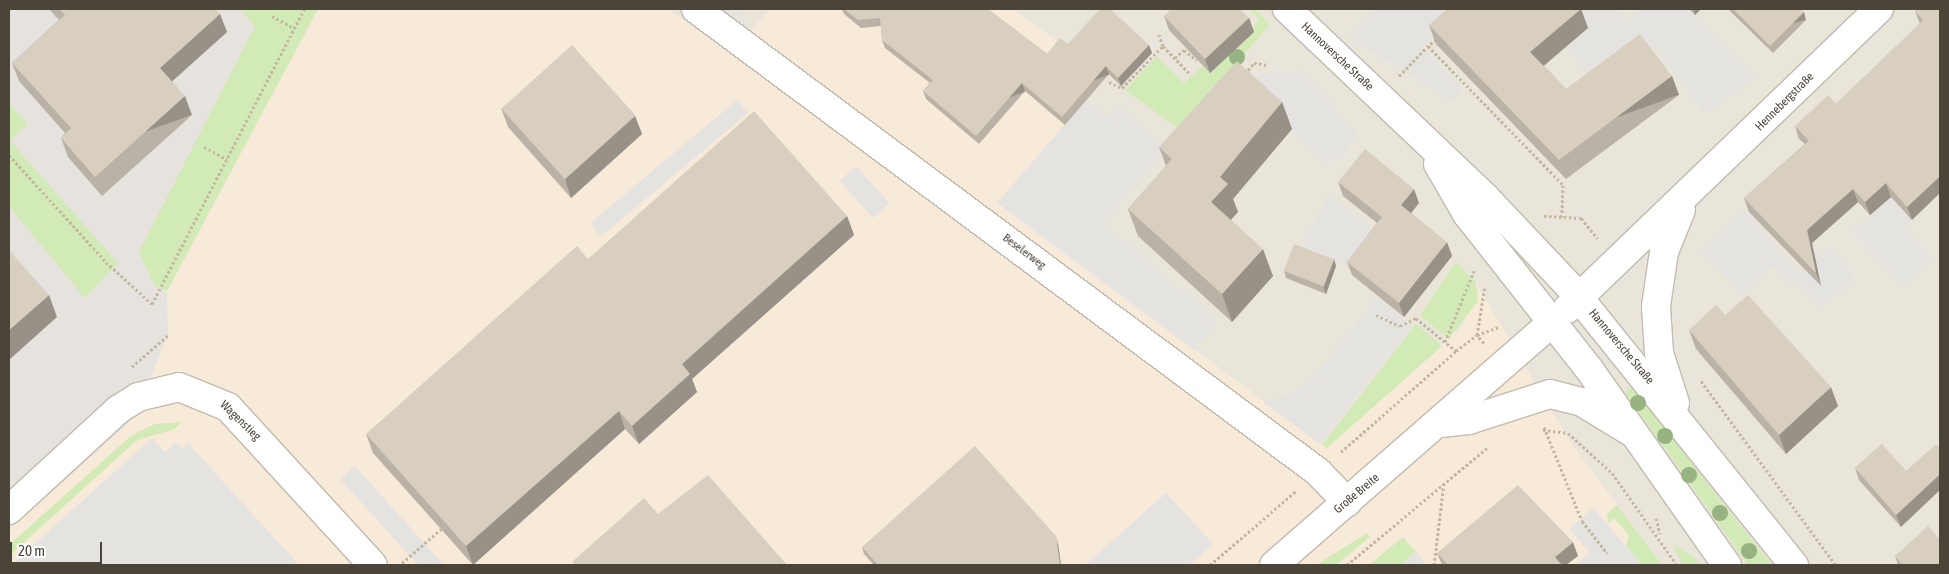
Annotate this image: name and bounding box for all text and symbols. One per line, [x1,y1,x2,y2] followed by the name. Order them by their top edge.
[1298,20,1376,94] street label: Hannoversche Straße
[1753,70,1817,134] street label: Hennebergstraße
[999,231,1049,273] street label: Beselerweg
[1585,307,1657,387] street label: Hannoversche Straße
[217,398,263,444] street label: Wagenstieg
[1332,471,1382,517] street label: Große Breite
[12,532,105,564] scale bar
[18,542,45,559] text: 20 m

